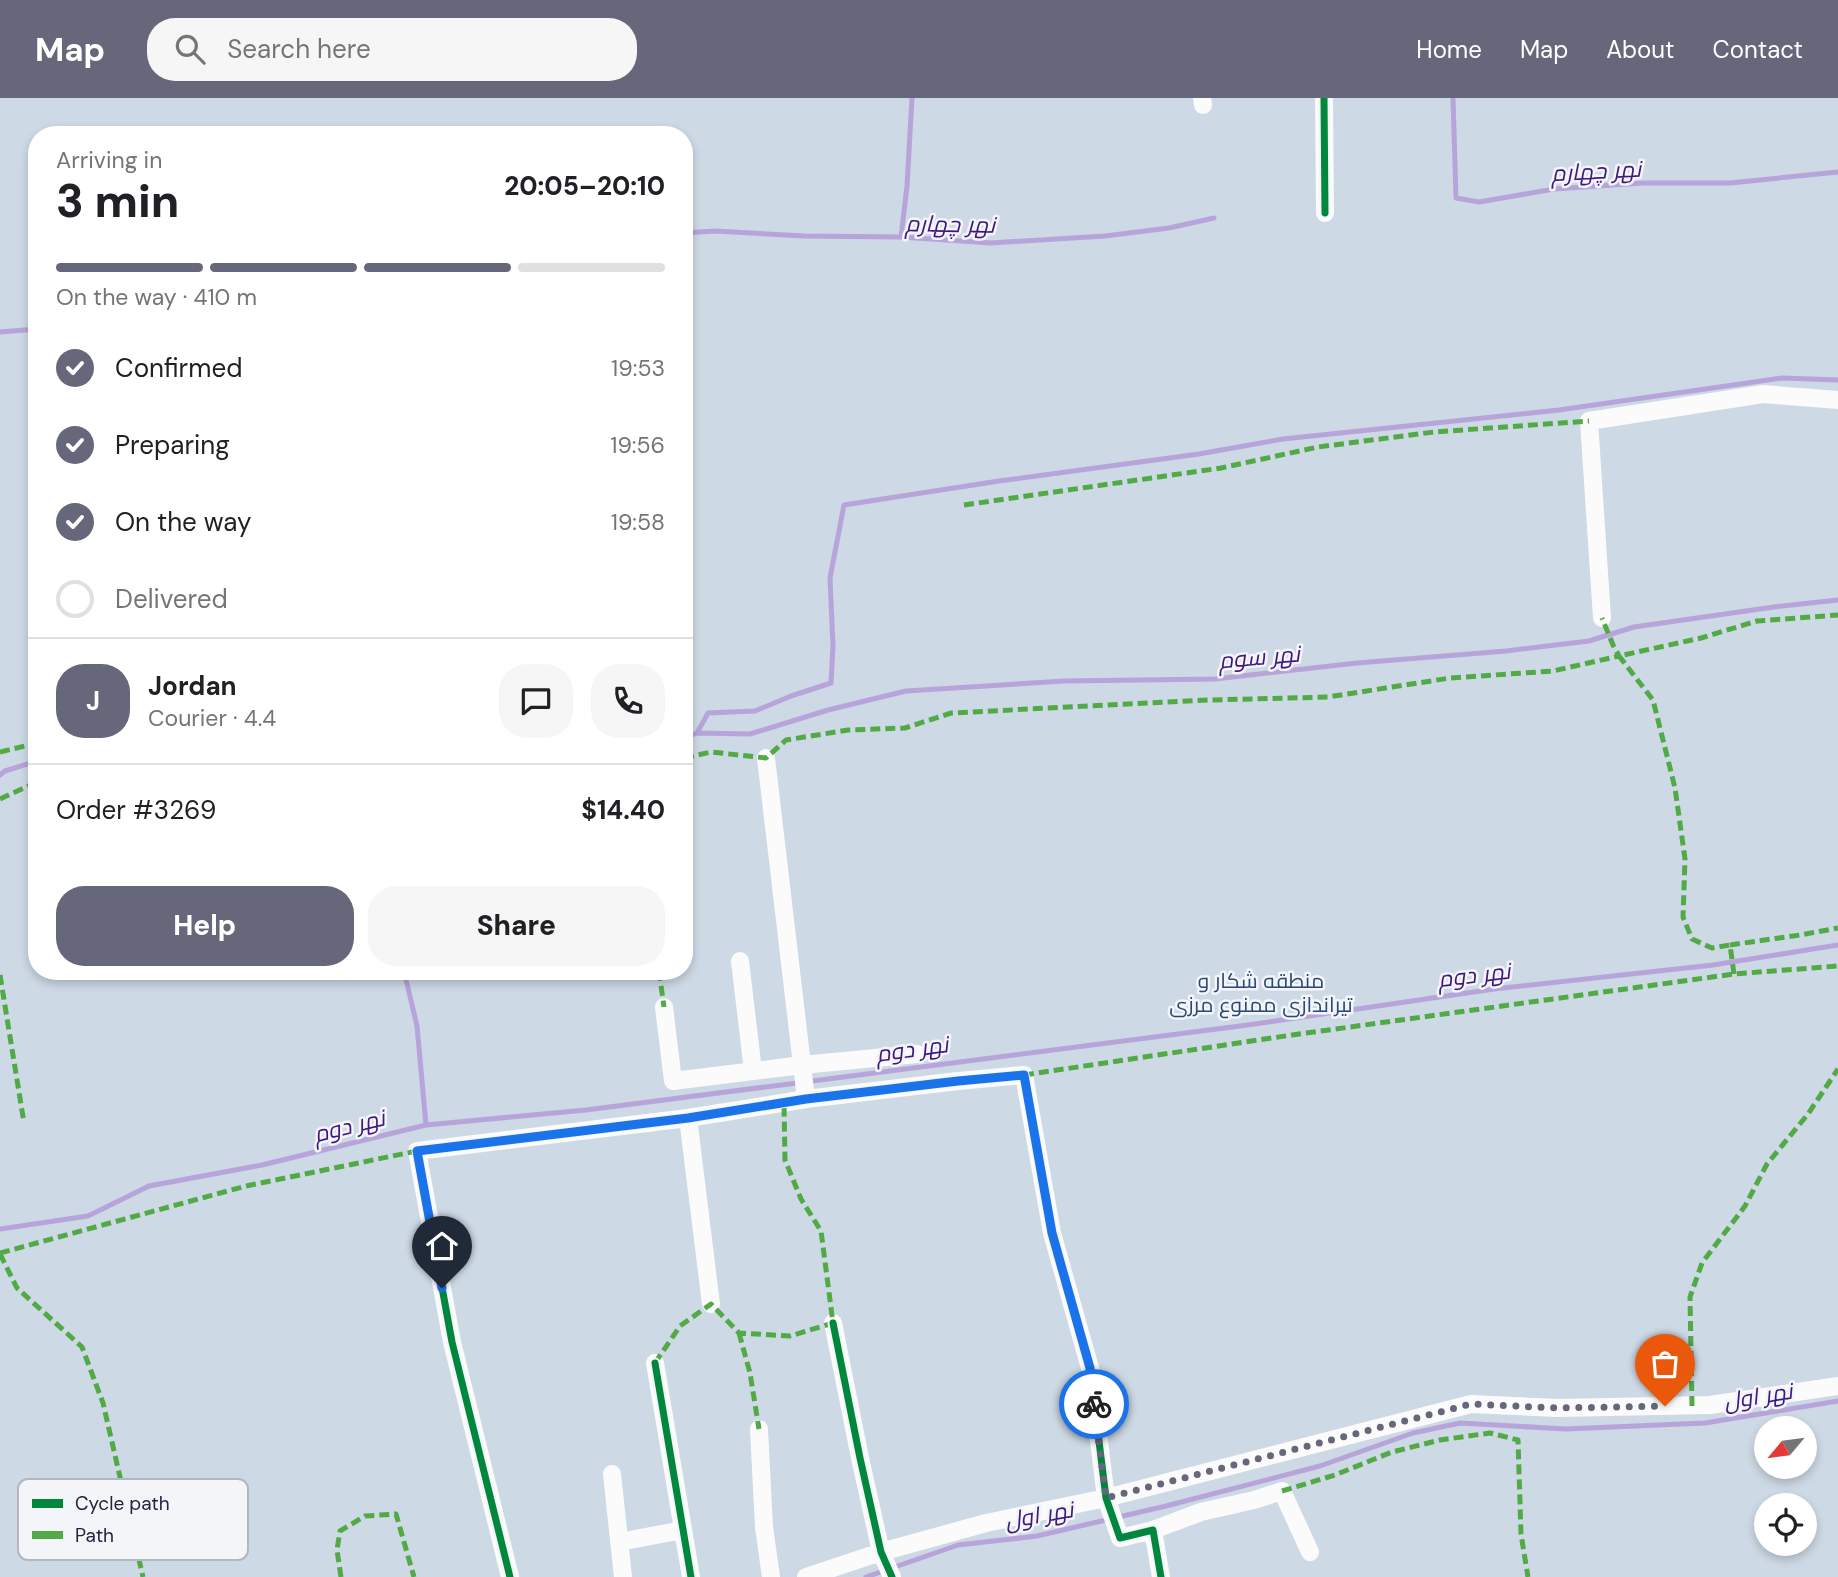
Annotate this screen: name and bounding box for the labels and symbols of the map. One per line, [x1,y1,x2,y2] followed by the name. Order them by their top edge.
[1549,154,1645,189] water label: نهر چهارم
[904,208,998,241] water label: نهر چهارم
[1216,638,1304,677] water label: نهر سوم
[1435,955,1515,995] water label: نهر دوم
[1169,967,1353,1019] park label: منطقه شکار و تیراندازی ممنوع مرزی
[873,1029,953,1070] water label: نهر دوم
[309,1102,391,1151] water label: نهر دوم
[412,1216,472,1288] pin
[1635,1334,1695,1406] pin
[1059,1369,1129,1439] courier
[1722,1375,1797,1416] water label: نهر اول
[1754,1416,1816,1479] north arrow
[18,1479,248,1560] legend
[75,1491,170,1516] text: Cycle path
[1003,1494,1078,1536] water label: نهر اول
[75,1523,114,1548] text: Path

